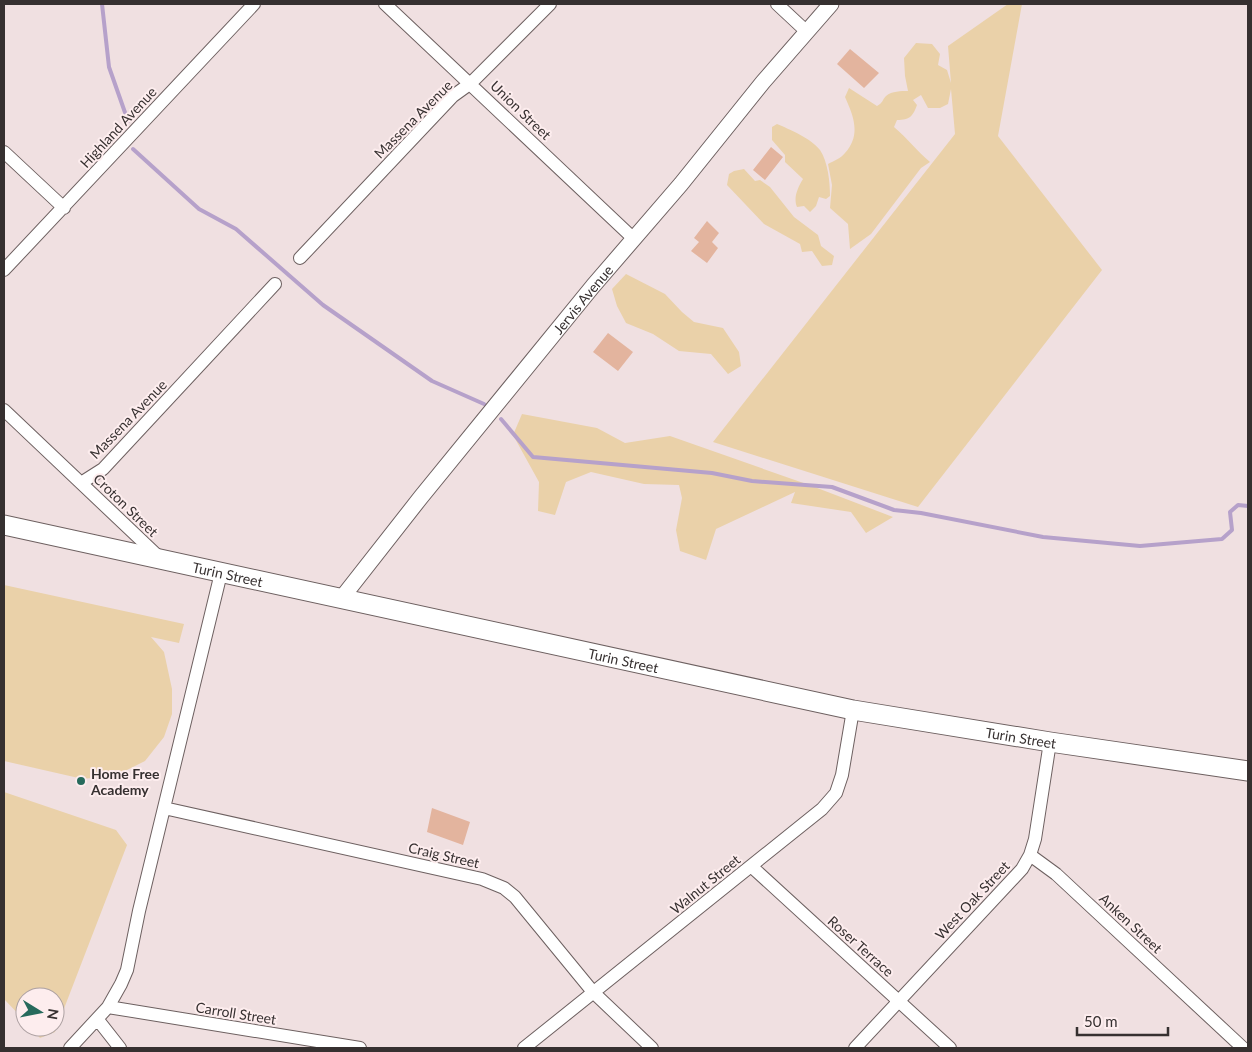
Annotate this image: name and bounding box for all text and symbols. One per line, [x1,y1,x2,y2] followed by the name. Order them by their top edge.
[370,76,456,162] street label: Massena Avenue
[487,77,555,143] street label: Union Street
[76,83,160,171] street label: Highland Avenue
[549,261,616,337] street label: Jervis Avenue
[86,376,170,462] street label: Massena Avenue
[90,470,162,540] street label: Croton Street
[191,558,264,590] street label: Turin Street
[587,644,660,676] street label: Turin Street
[984,723,1057,751] street label: Turin Street
[90,765,160,798] place label: Home Free Academy
[75,775,87,787] marker: Home Free Academy
[407,839,481,871] street label: Craig Street
[667,851,743,917] street label: Walnut Street
[931,857,1013,943] street label: West Oak Street
[1096,890,1166,956] street label: Anken Street
[825,912,897,980] street label: Roser Terrace
[15,987,65,1037] north arrow
[195,998,277,1028] street label: Carroll Street
[1077,1004,1168,1036] scale bar
[44,1008,63,1021] text: N
[1084,1012,1118,1030] text: 50 m

